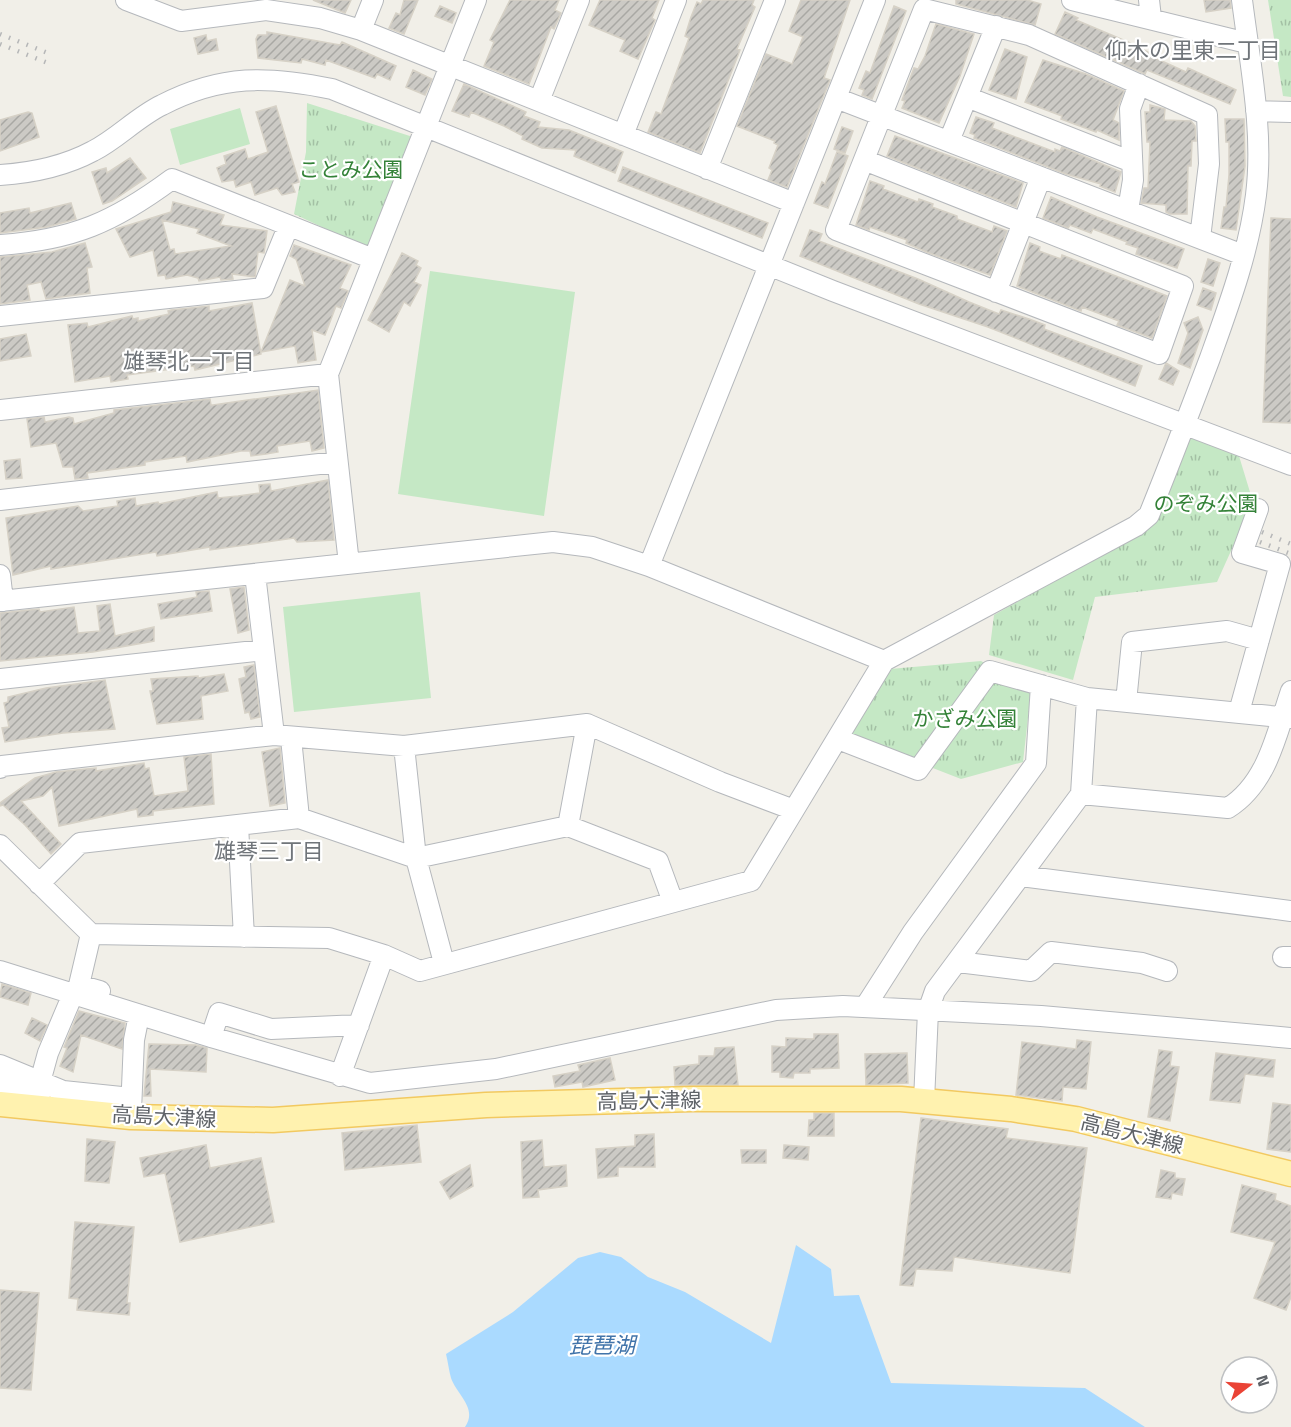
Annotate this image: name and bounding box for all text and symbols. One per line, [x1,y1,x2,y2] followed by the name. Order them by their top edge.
[1105,33,1281,67] district label: 仰木の里東二丁目
[299,153,404,185] park label: ことみ公園
[123,344,255,378] district label: 雄琴北一丁目
[1154,487,1259,519] park label: のぞみ公園
[913,702,1018,734] park label: かざみ公園
[214,834,324,868] district label: 雄琴三丁目
[596,1083,702,1117] street label: 高島大津線
[111,1097,217,1135] street label: 高島大津線
[1077,1105,1187,1161] street label: 高島大津線
[569,1328,638,1362] water label: 琵琶湖
[1219,1355,1279,1415] north arrow
[1250,1372,1276,1389] text: N

